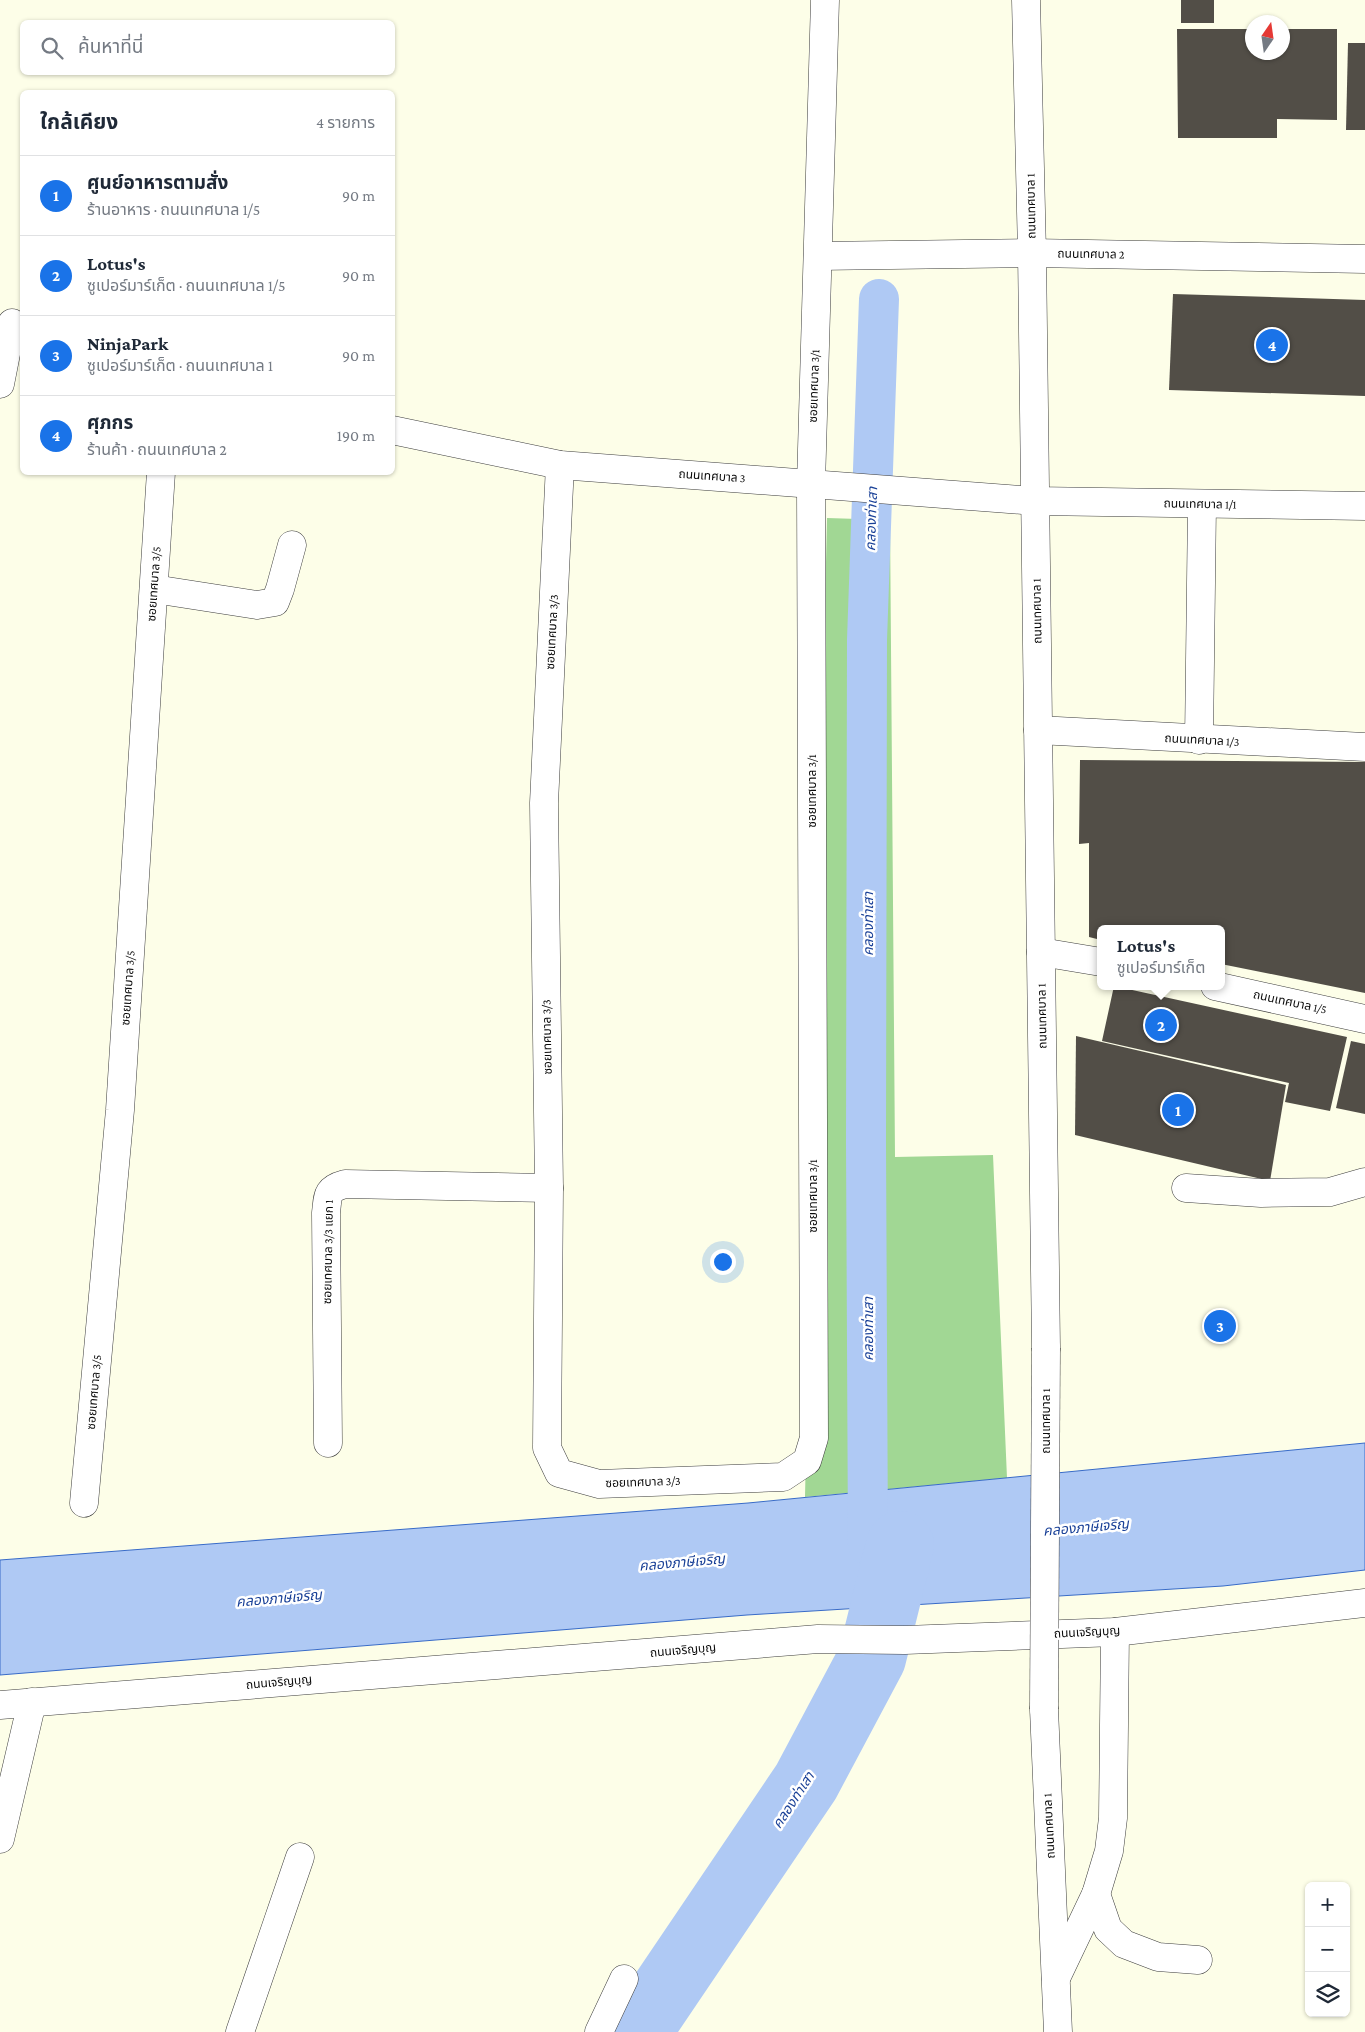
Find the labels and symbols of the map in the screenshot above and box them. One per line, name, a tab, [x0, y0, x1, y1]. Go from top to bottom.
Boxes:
north arrow	[1245, 15, 1290, 60]
street label: ถนนเทศบาล 1	[1023, 173, 1039, 239]
street label: ถนนเทศบาล 2	[1057, 246, 1125, 262]
pin: 4	[1256, 326, 1288, 364]
street label: ซอยเทศบาล 3/1	[806, 349, 822, 423]
street label: ถนนเทศบาล 3	[678, 467, 746, 485]
water label: คลองท่าเสา	[862, 485, 880, 551]
street label: ถนนเทศบาล 1/1	[1163, 496, 1237, 512]
street label: ซอยเทศบาล 3/5	[144, 546, 164, 622]
street label: ถนนเทศบาล 1	[1029, 578, 1045, 644]
street label: ซอยเทศบาล 3/3	[543, 594, 561, 670]
street label: ถนนเทศบาล 1/3	[1164, 731, 1240, 749]
street label: ซอยเทศบาล 3/1	[805, 754, 819, 828]
water label: คลองท่าเสา	[860, 891, 876, 956]
street label: ซอยเทศบาล 3/5	[118, 950, 138, 1026]
street label: ถนนเทศบาล 1	[1034, 983, 1050, 1049]
street label: ถนนเทศบาล 1/5	[1252, 987, 1328, 1017]
street label: ซอยเทศบาล 3/3	[539, 999, 555, 1075]
pin: 2	[1145, 1006, 1177, 1044]
pin: 1	[1162, 1091, 1194, 1129]
street label: ซอยเทศบาล 3/1	[806, 1159, 820, 1233]
street label: ซอยเทศบาล 3/3 แยก 1	[320, 1200, 336, 1304]
your location	[710, 1249, 736, 1275]
water label: คลองท่าเสา	[860, 1296, 876, 1361]
pin: 3	[1204, 1307, 1236, 1345]
street label: ซอยเทศบาล 3/5	[84, 1354, 104, 1430]
street label: ถนนเทศบาล 1	[1039, 1388, 1053, 1454]
street label: ซอยเทศบาล 3/3	[605, 1474, 681, 1490]
water label: คลองภาษีเจริญ	[1042, 1515, 1131, 1539]
water label: คลองภาษีเจริญ	[638, 1550, 727, 1574]
water label: คลองภาษีเจริญ	[235, 1586, 324, 1610]
street label: ถนนเจริญบุญ	[1053, 1623, 1121, 1641]
street label: ถนนเจริญบุญ	[649, 1640, 717, 1660]
street label: ถนนเจริญบุญ	[245, 1672, 313, 1692]
water label: คลองท่าเสา	[769, 1768, 818, 1831]
street label: ถนนเทศบาล 1	[1040, 1793, 1058, 1859]

